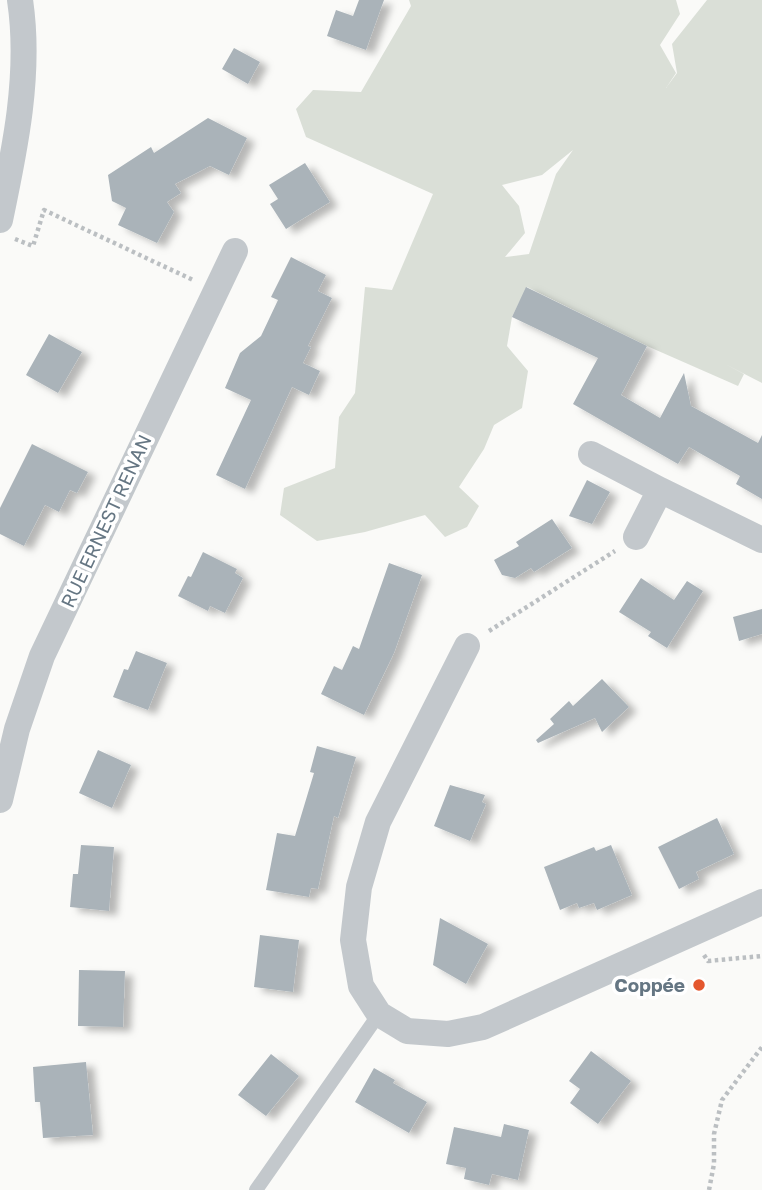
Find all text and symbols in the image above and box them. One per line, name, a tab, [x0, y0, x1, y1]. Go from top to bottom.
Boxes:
street label: RUE ERNEST RENAN	[55, 431, 156, 611]
place label: Coppée	[614, 973, 685, 996]
marker: Coppée	[691, 977, 707, 993]

